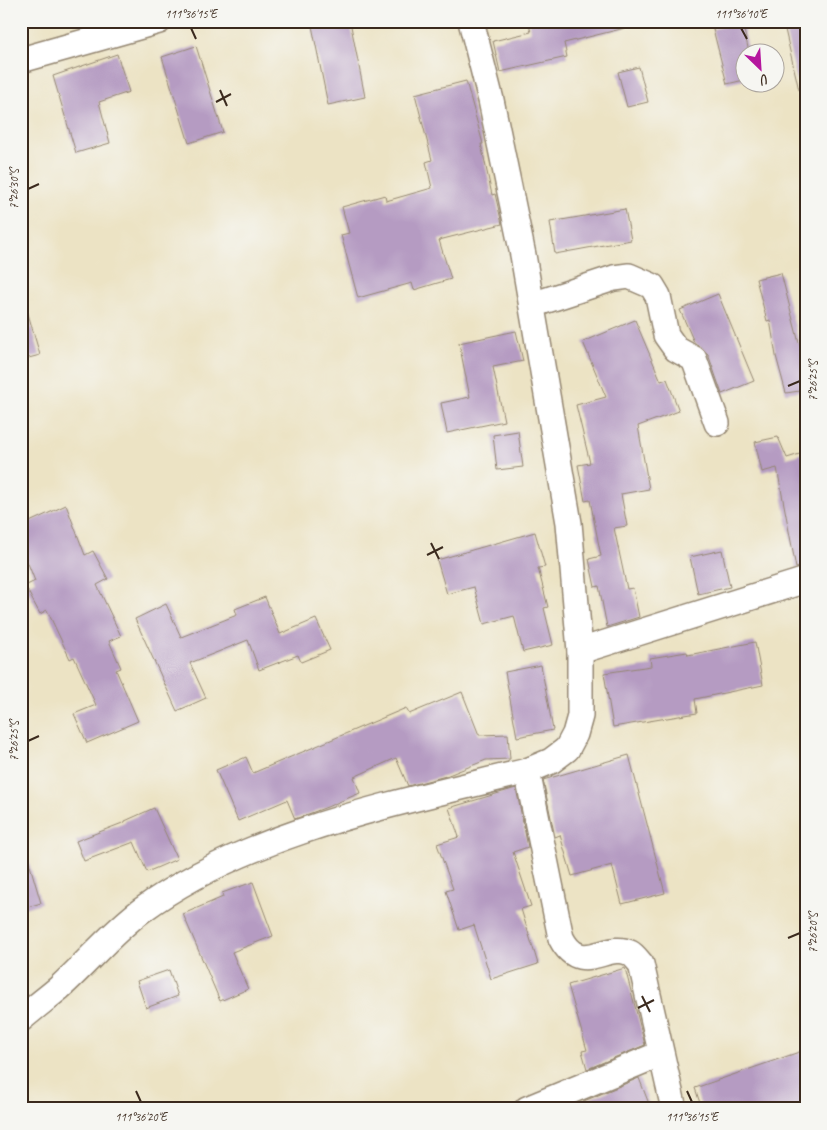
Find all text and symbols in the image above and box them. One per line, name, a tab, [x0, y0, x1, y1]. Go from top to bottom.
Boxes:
text: 111°36'15"E	[165, 6, 219, 22]
text: 111°36'10"E	[715, 6, 769, 22]
north arrow	[734, 42, 784, 92]
text: U	[756, 70, 772, 90]
text: 7°26'30"S	[6, 167, 22, 209]
text: 7°26'25"S	[805, 359, 821, 401]
text: 7°26'25"S	[6, 719, 22, 761]
text: 7°26'20"S	[805, 911, 821, 953]
text: 111°36'20"E	[115, 1109, 169, 1125]
text: 111°36'15"E	[666, 1109, 720, 1125]

